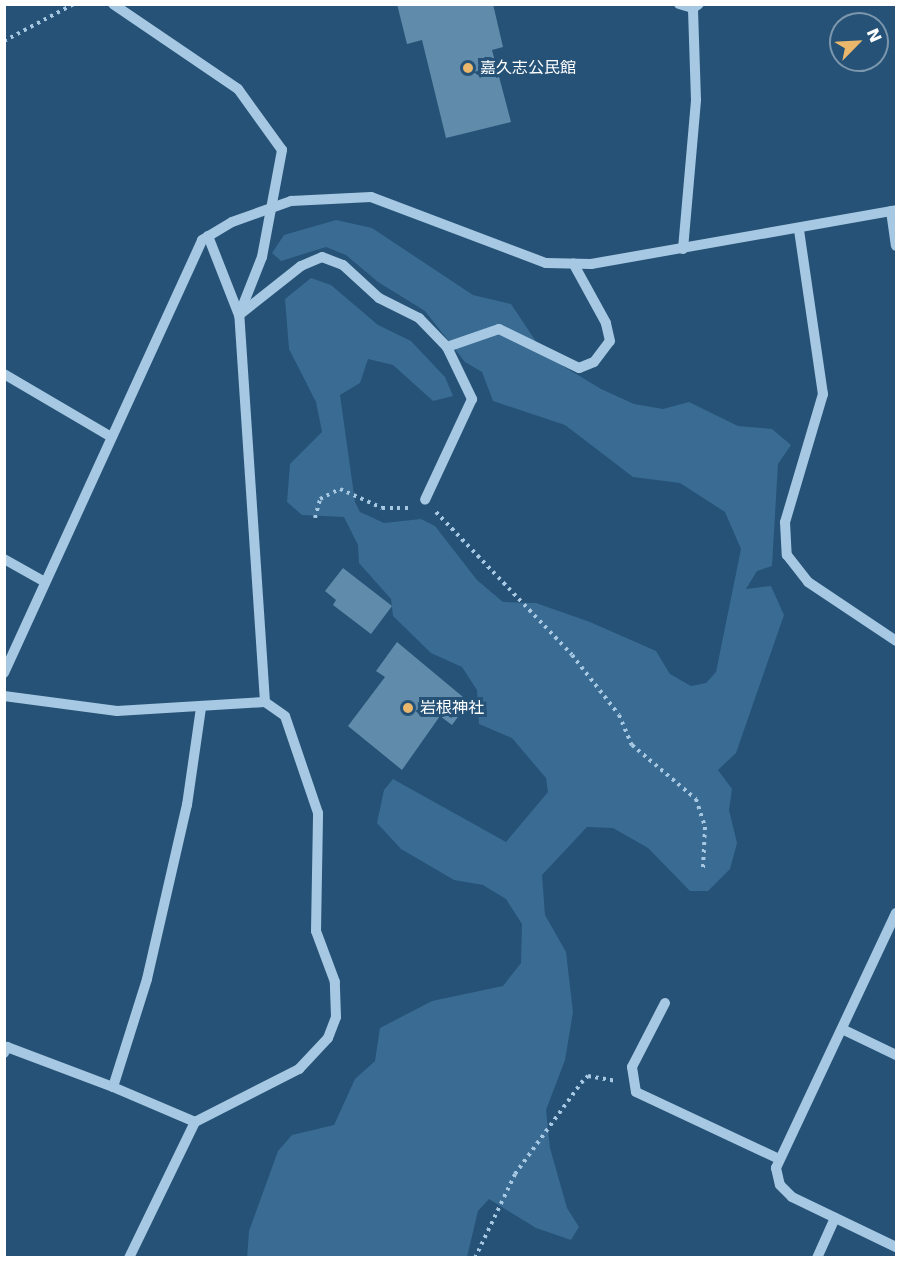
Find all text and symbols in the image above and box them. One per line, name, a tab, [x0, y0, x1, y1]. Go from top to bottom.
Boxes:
north arrow	[829, 12, 889, 72]
text: N	[863, 25, 885, 45]
place label: 嘉久志公民館	[480, 58, 576, 78]
marker: 嘉久志公民館	[461, 61, 475, 75]
place label: 岩根神社	[420, 698, 484, 718]
marker: 岩根神社	[401, 701, 415, 715]

